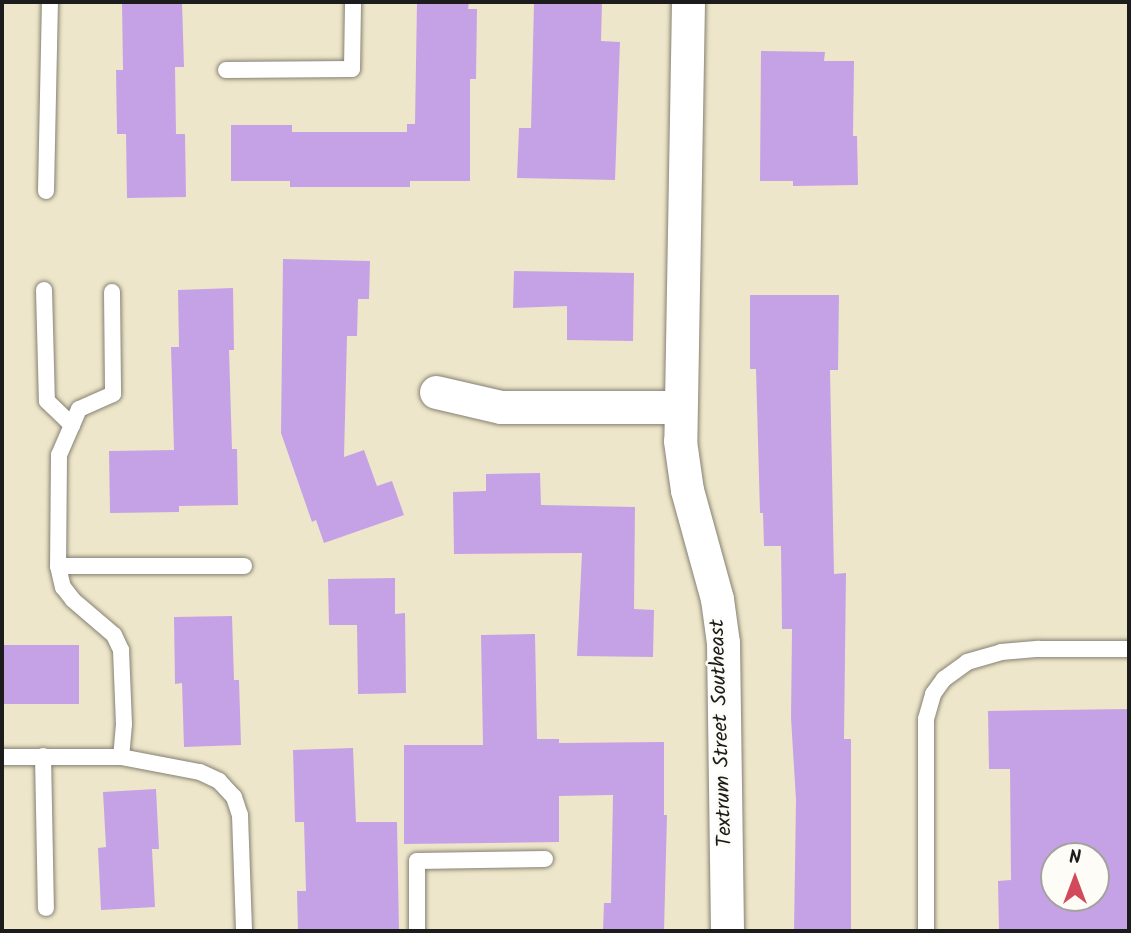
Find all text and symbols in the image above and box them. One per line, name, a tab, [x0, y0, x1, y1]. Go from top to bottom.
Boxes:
street label: Textrum Street Southeast	[705, 619, 739, 847]
north arrow	[1040, 842, 1110, 912]
text: N	[1069, 843, 1081, 873]

